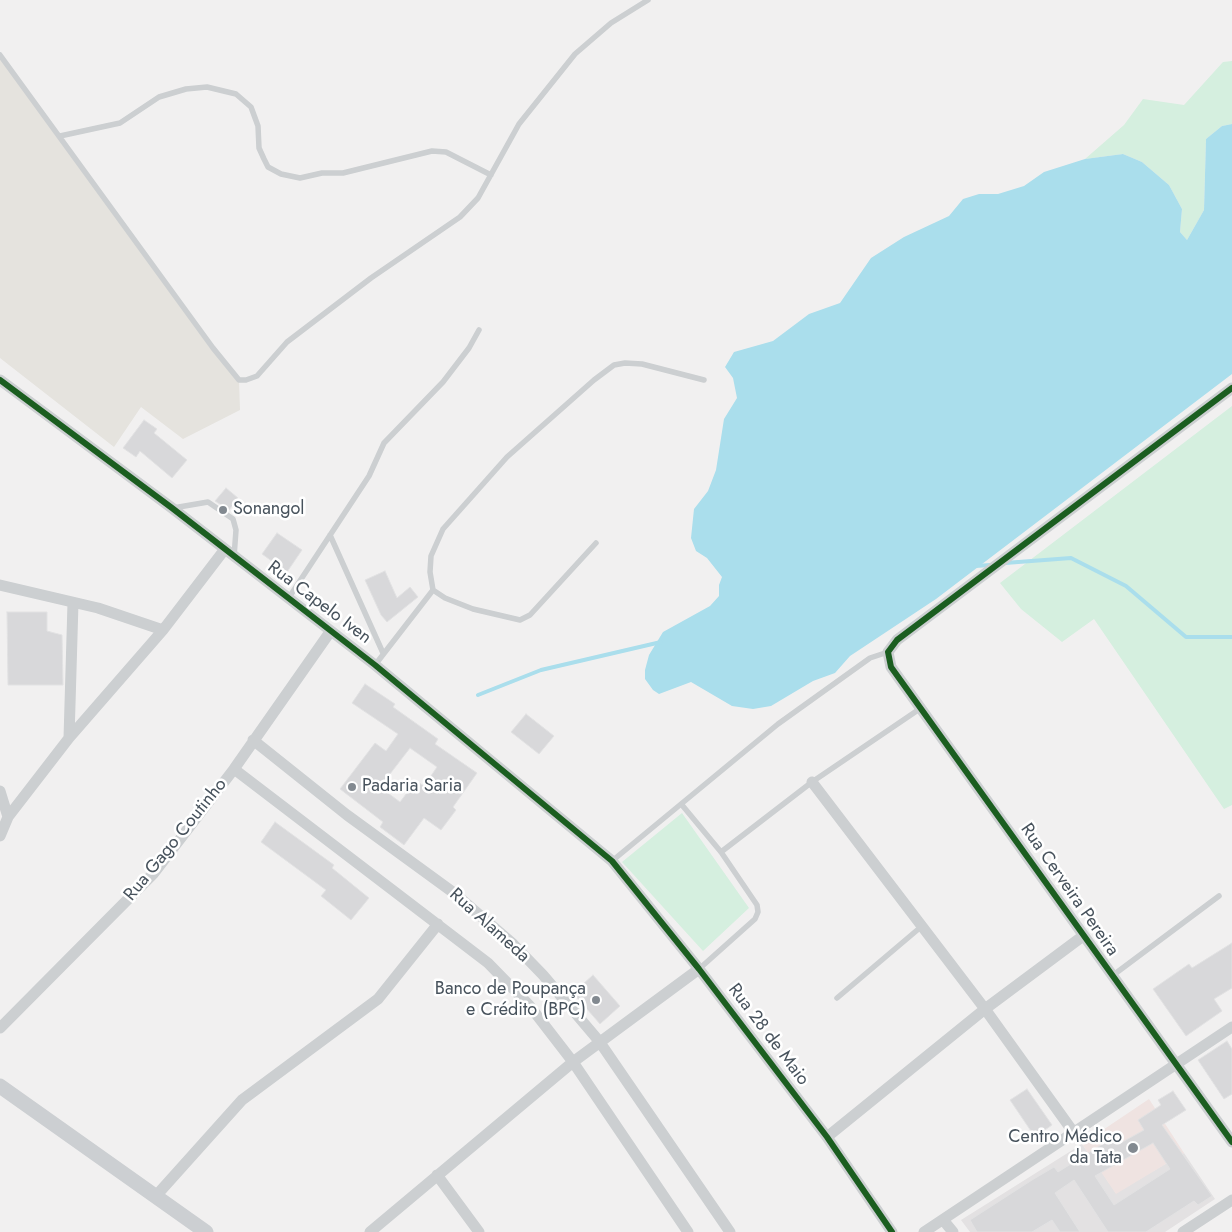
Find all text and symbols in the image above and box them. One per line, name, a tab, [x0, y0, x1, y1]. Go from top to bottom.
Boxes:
place label: Sonangol	[233, 499, 304, 521]
marker: Sonangol	[217, 504, 229, 516]
street label: Rua Capelo Iven	[263, 557, 375, 649]
street label: Rua Gago Coutinho	[120, 775, 232, 905]
place label: Padaria Saria	[362, 776, 462, 798]
marker: Padaria Saria	[346, 781, 358, 793]
street label: Rua Cerveira Pereira	[1015, 819, 1123, 961]
street label: Rua Alameda	[444, 884, 534, 968]
place label: Banco de Poupança e Crédito (BPC)	[435, 979, 586, 1022]
street label: Rua 28 de Maio	[723, 980, 813, 1090]
marker: Banco de Poupança e Crédito (BPC)	[590, 994, 602, 1006]
place label: Centro Médico da Tata	[1008, 1127, 1122, 1170]
marker: Centro Médico da Tata	[1126, 1141, 1140, 1155]

